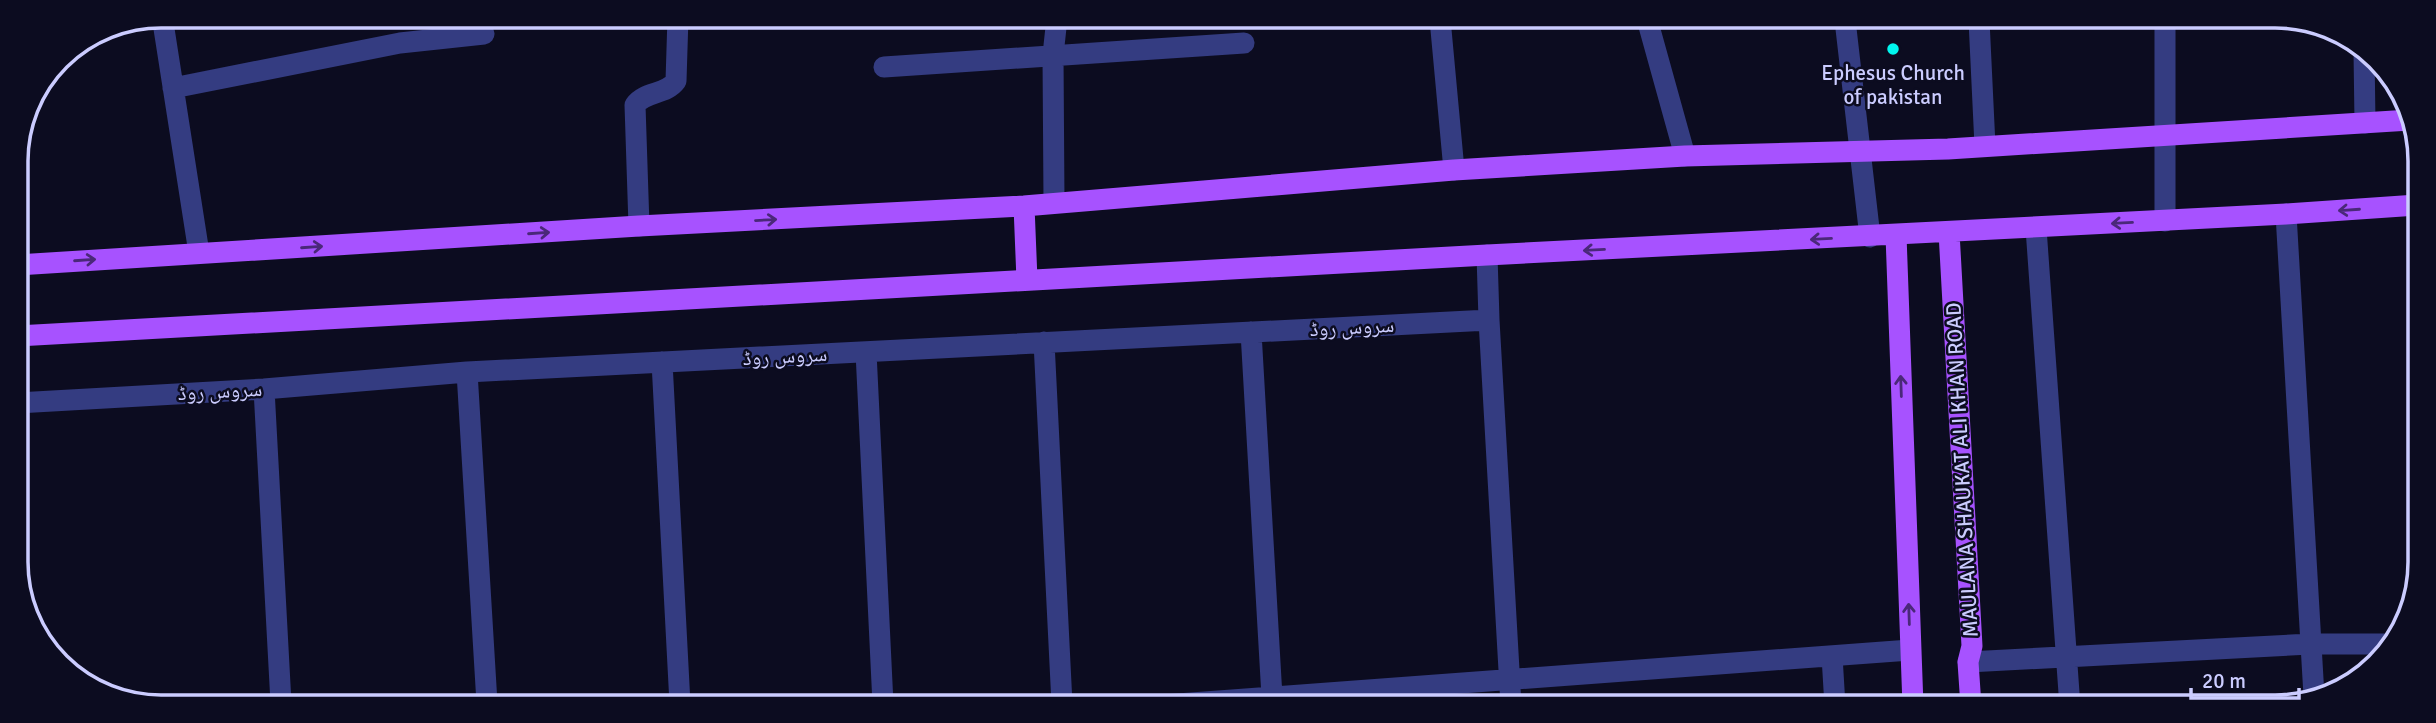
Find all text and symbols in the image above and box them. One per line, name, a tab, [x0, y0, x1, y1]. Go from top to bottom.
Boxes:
marker: Ephesus Church of pakistan	[1885, 41, 1901, 57]
place label: Ephesus Church of pakistan	[1821, 60, 1965, 110]
one-way arrow	[2338, 204, 2361, 217]
one-way arrow	[754, 214, 777, 227]
one-way arrow	[2111, 217, 2134, 230]
one-way arrow	[527, 226, 550, 239]
one-way arrow	[1811, 233, 1833, 246]
one-way arrow	[300, 240, 323, 253]
one-way arrow	[1583, 243, 1606, 256]
one-way arrow	[73, 254, 96, 267]
street label: MAULANA SHAUKAT ALI KHAN ROAD	[1940, 302, 1984, 638]
street label: سروس روڈ	[1309, 312, 1395, 342]
street label: سروس روڈ	[742, 341, 828, 371]
one-way arrow	[1894, 375, 1907, 398]
street label: سروس روڈ	[177, 376, 263, 406]
one-way arrow	[1902, 602, 1915, 625]
scale bar	[2191, 656, 2300, 700]
text: 20 m	[2202, 668, 2246, 694]

